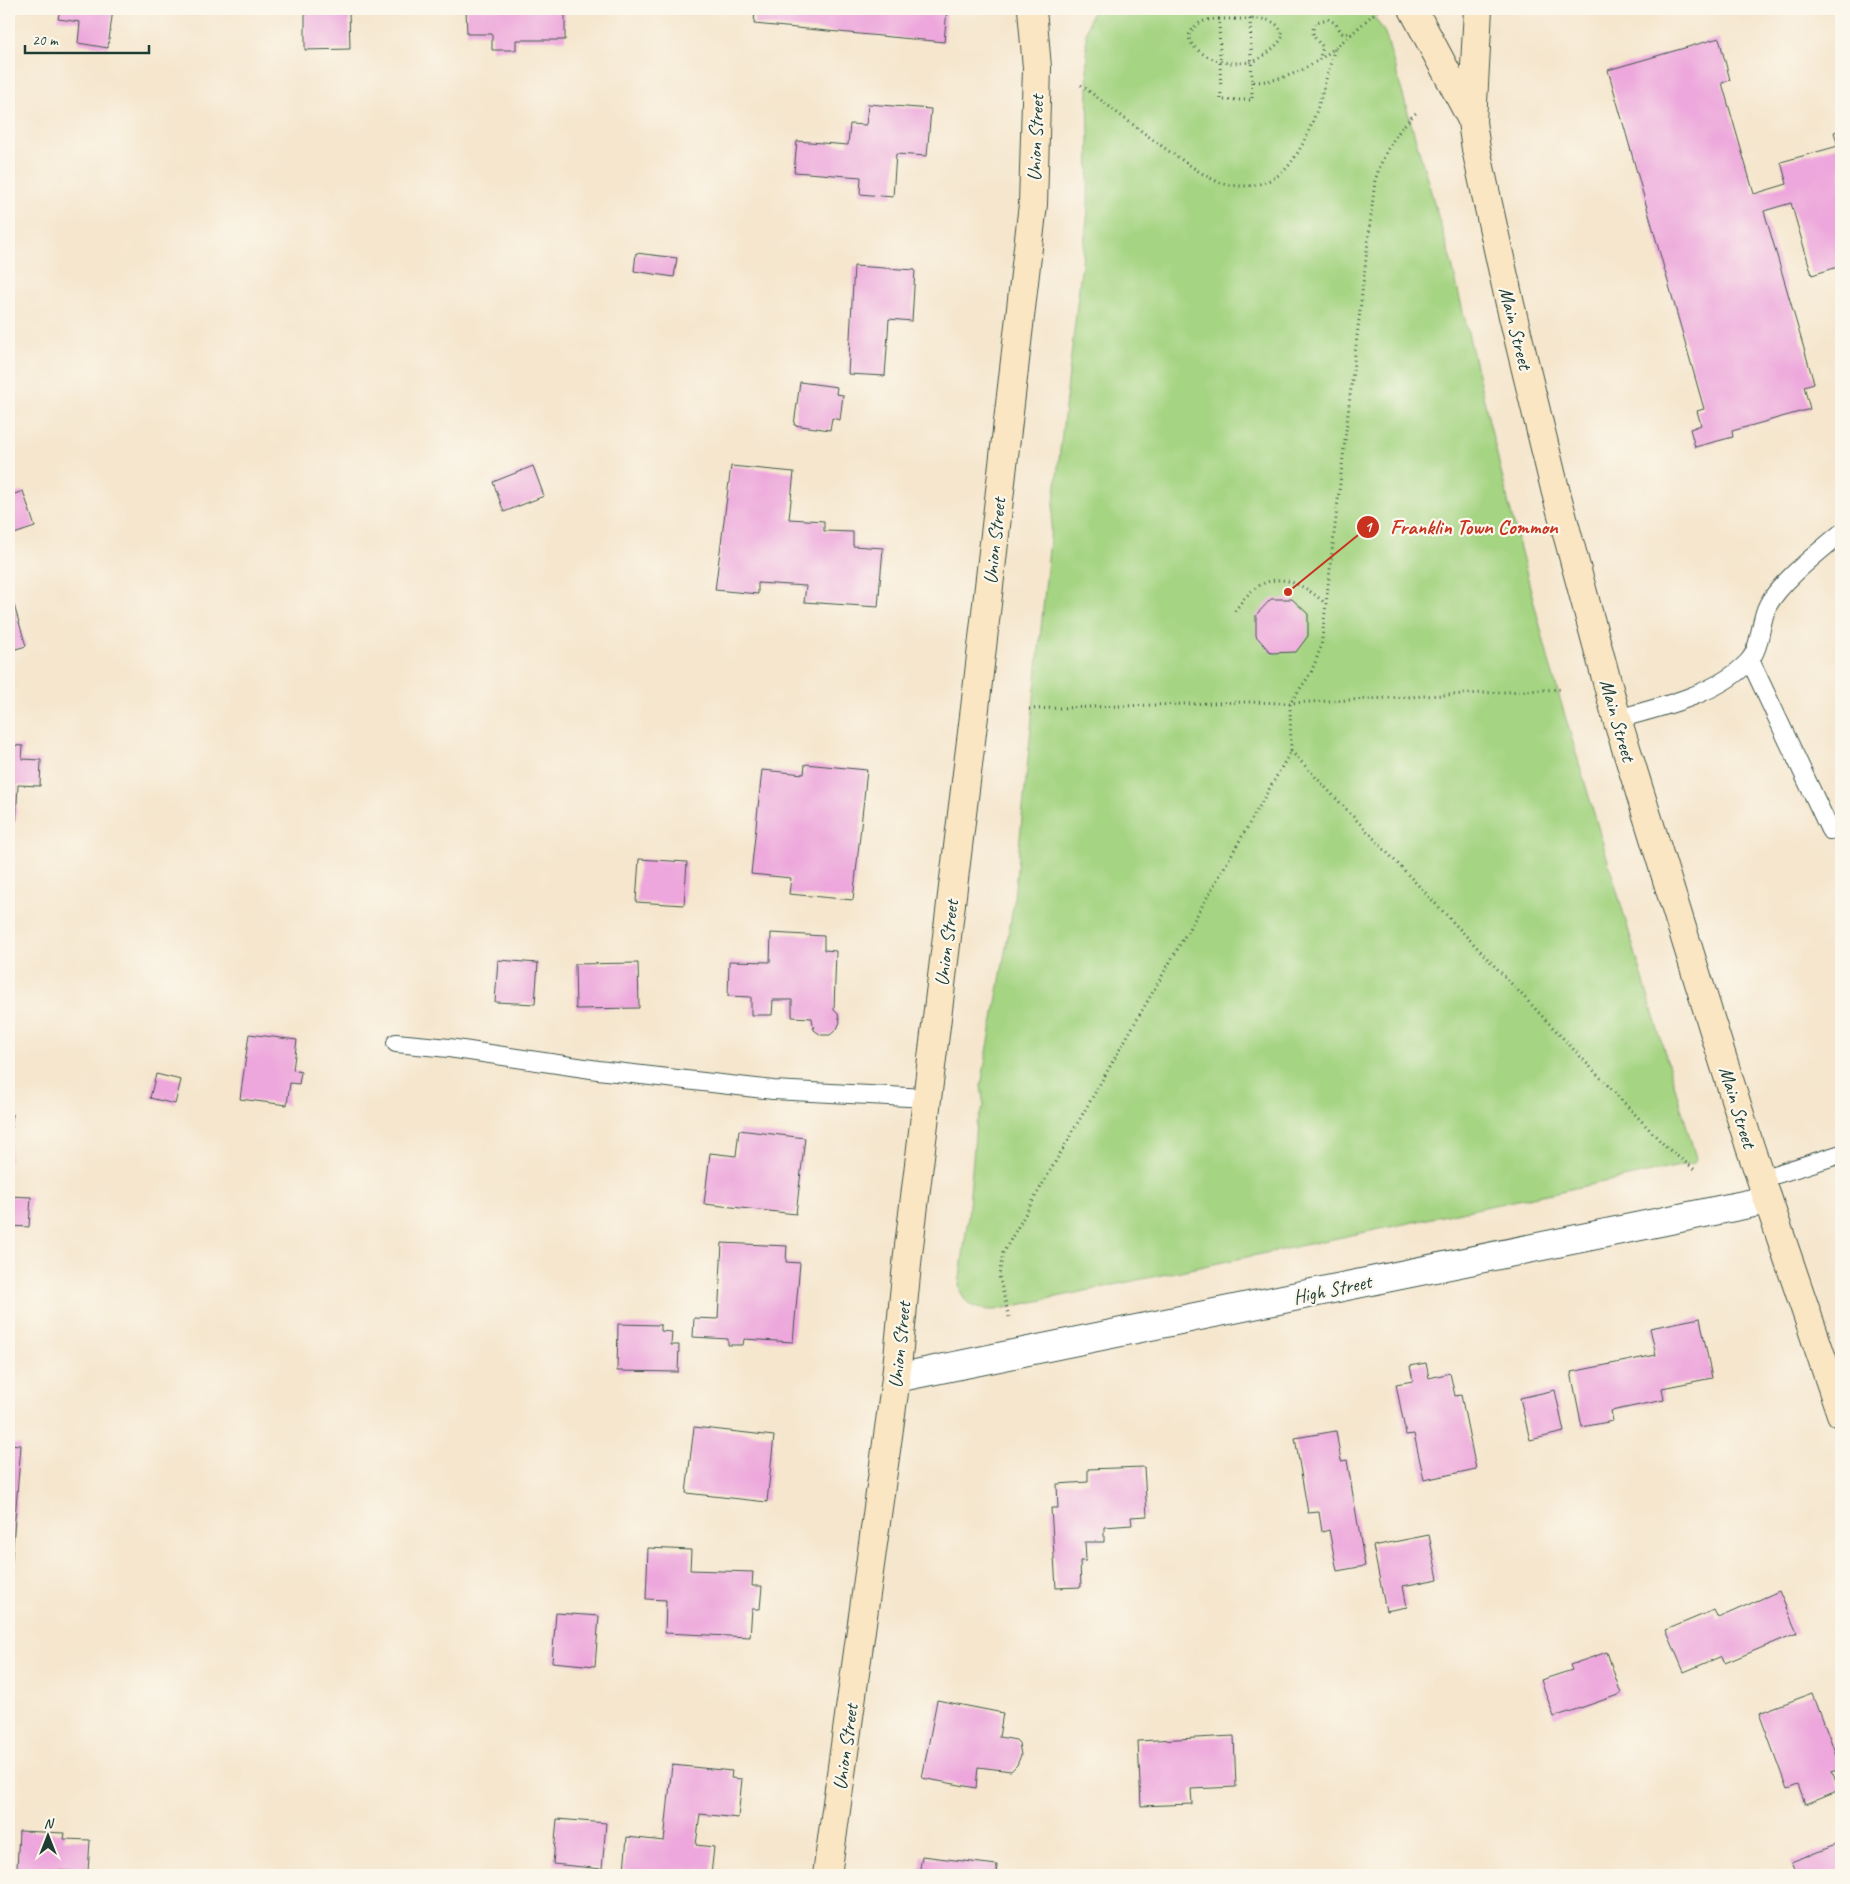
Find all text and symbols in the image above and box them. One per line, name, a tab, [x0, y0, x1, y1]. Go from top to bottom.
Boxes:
scale bar	[25, 22, 149, 54]
text: 20 m	[32, 31, 59, 50]
street label: Union Street	[1021, 92, 1050, 182]
street label: Main Street	[1493, 284, 1538, 374]
street label: Union Street	[978, 494, 1012, 585]
callout: Franklin Town Common	[1356, 509, 1567, 545]
text: Franklin Town Common	[1390, 514, 1559, 540]
text: 1	[1365, 518, 1374, 537]
street label: Main Street	[1594, 676, 1642, 766]
street label: Union Street	[929, 896, 964, 987]
street label: Main Street	[1713, 1063, 1762, 1153]
street label: High Street	[1291, 1269, 1376, 1310]
street label: Union Street	[883, 1298, 917, 1389]
street label: Union Street	[827, 1700, 864, 1792]
north arrow	[22, 1812, 72, 1862]
text: N	[44, 1815, 55, 1832]

